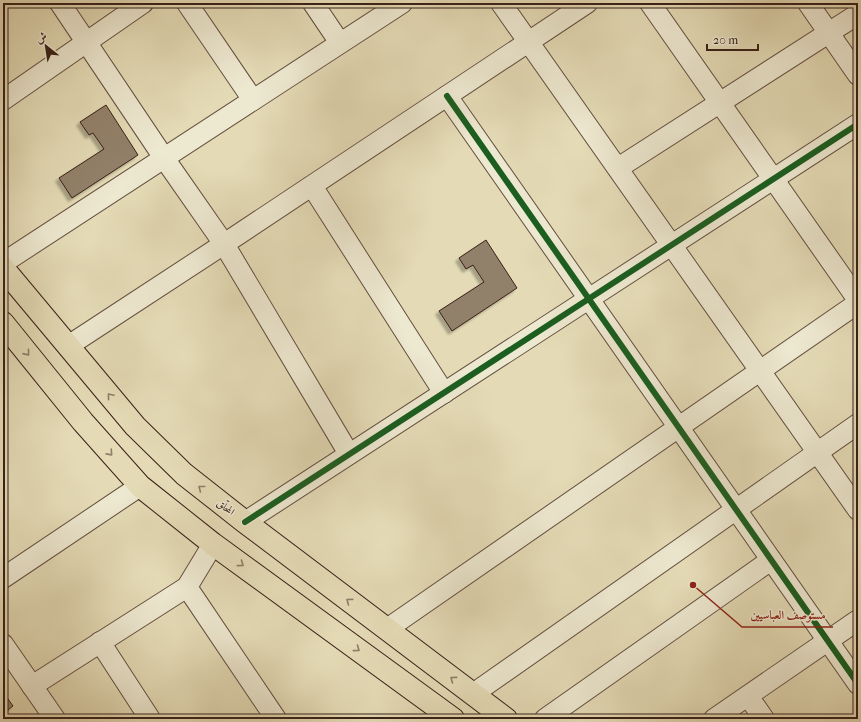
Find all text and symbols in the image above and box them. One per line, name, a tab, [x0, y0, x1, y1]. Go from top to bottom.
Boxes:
north arrow	[26, 26, 66, 66]
scale bar	[707, 26, 758, 52]
text: ش	[33, 29, 49, 46]
text: 20 m	[713, 33, 738, 47]
one-way arrow	[23, 349, 30, 356]
one-way arrow	[107, 393, 114, 400]
one-way arrow	[106, 448, 113, 456]
one-way arrow	[199, 486, 206, 493]
street label: المحلّق	[214, 496, 238, 518]
one-way arrow	[237, 559, 244, 567]
one-way arrow	[346, 598, 353, 605]
callout: مستوصف العباسيين	[742, 603, 833, 627]
text: مستوصف العباسيين	[750, 608, 826, 623]
one-way arrow	[353, 644, 360, 651]
one-way arrow	[450, 676, 457, 683]

